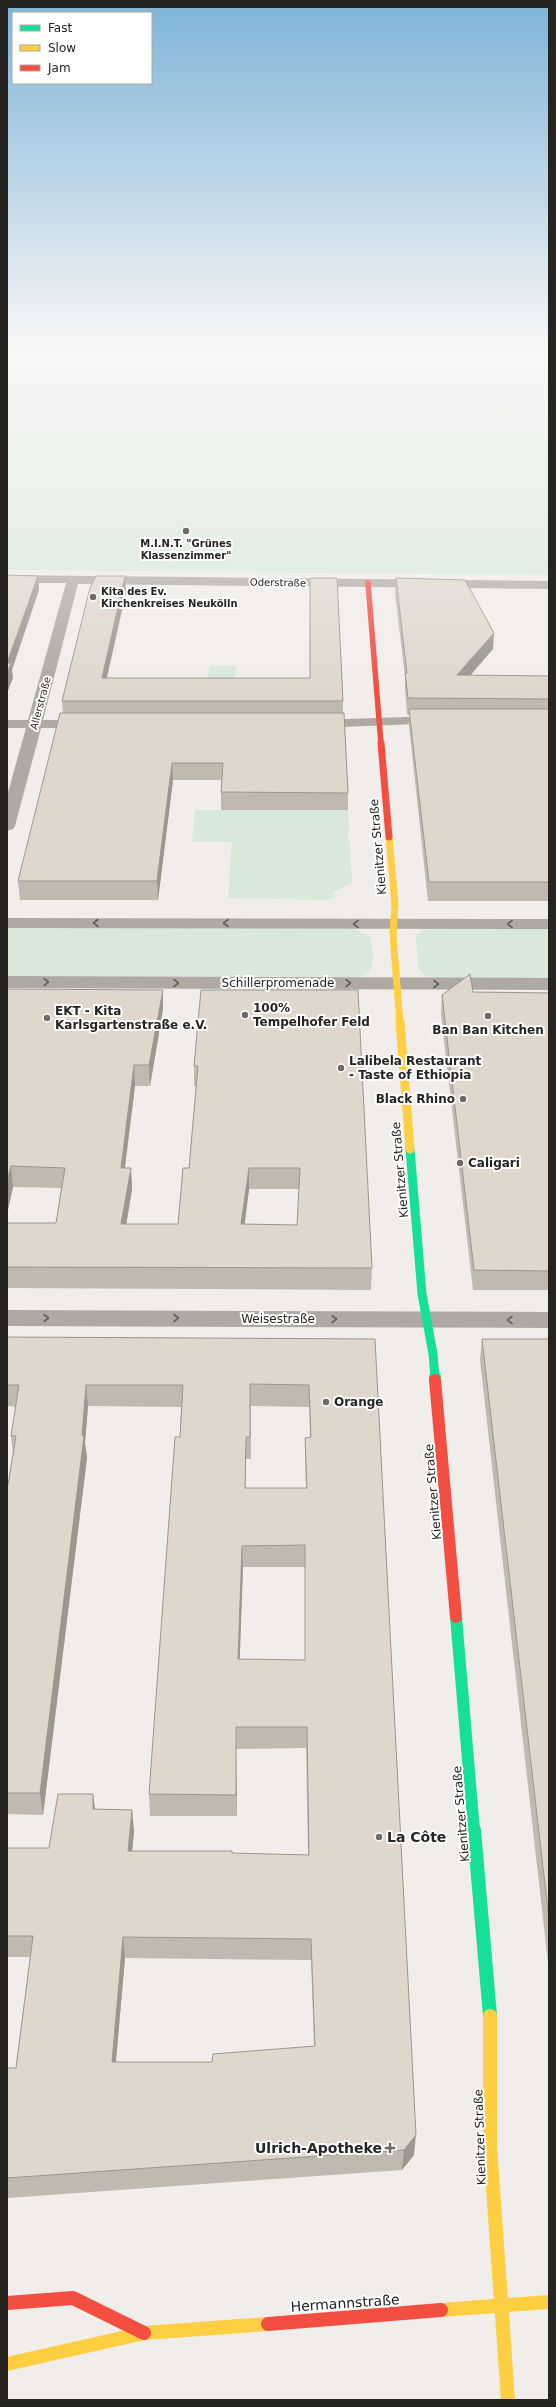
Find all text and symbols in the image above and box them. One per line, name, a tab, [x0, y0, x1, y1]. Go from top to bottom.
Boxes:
legend	[12, 12, 152, 84]
text: Fast	[48, 21, 72, 35]
text: Slow	[48, 41, 76, 55]
text: Jam	[47, 61, 71, 75]
marker: M.I.N.T. "Grünes Klassenzimmer"	[181, 526, 191, 536]
place label: M.I.N.T. "Grünes Klassenzimmer"	[140, 538, 232, 561]
street label: Oderstraße	[250, 577, 306, 588]
place label: Kita des Ev. Kirchenkreises Neukölln	[101, 586, 238, 609]
marker: Kita des Ev. Kirchenkreises Neukölln	[88, 592, 98, 602]
street label: Allerstraße	[28, 675, 53, 731]
street label: Kienitzer Straße	[367, 798, 389, 896]
one-way arrow	[93, 919, 99, 927]
one-way arrow	[223, 919, 229, 927]
one-way arrow	[353, 920, 359, 928]
one-way arrow	[507, 920, 513, 928]
street label: Schillerpromenade	[222, 976, 334, 990]
one-way arrow	[43, 978, 49, 986]
one-way arrow	[173, 978, 179, 987]
one-way arrow	[345, 979, 351, 987]
one-way arrow	[433, 980, 439, 988]
place label: 100% Tempelhofer Feld	[253, 1001, 370, 1029]
place label: EKT - Kita Karlsgartenstraße e.V.	[55, 1004, 207, 1032]
marker: 100% Tempelhofer Feld	[240, 1010, 250, 1020]
marker: Ban Ban Kitchen	[483, 1011, 493, 1021]
marker: EKT - Kita Karlsgartenstraße e.V.	[42, 1013, 52, 1023]
place label: Ban Ban Kitchen	[432, 1023, 544, 1037]
place label: Lalibela Restaurant - Taste of Ethiopia	[349, 1054, 482, 1082]
marker: Lalibela Restaurant - Taste of Ethiopia	[336, 1063, 346, 1073]
place label: Black Rhino	[376, 1092, 455, 1106]
marker: Black Rhino	[458, 1094, 468, 1104]
street label: Kienitzer Straße	[389, 1121, 411, 1219]
place label: Caligari	[468, 1156, 520, 1170]
marker: Caligari	[455, 1158, 465, 1168]
street label: Weisestraße	[241, 1312, 315, 1326]
one-way arrow	[43, 1314, 49, 1322]
one-way arrow	[173, 1314, 179, 1322]
one-way arrow	[331, 1315, 337, 1323]
one-way arrow	[507, 1316, 513, 1324]
place label: Orange	[334, 1395, 384, 1409]
marker: Orange	[321, 1397, 331, 1407]
street label: Kienitzer Straße	[422, 1443, 444, 1541]
street label: Kienitzer Straße	[450, 1765, 472, 1863]
place label: La Côte	[387, 1829, 446, 1845]
marker: La Côte	[374, 1832, 384, 1842]
street label: Kienitzer Straße	[471, 2089, 489, 2185]
place label: Ulrich-Apotheke	[255, 2140, 382, 2156]
marker: Ulrich-Apotheke	[385, 2143, 395, 2153]
street label: Hermannstraße	[290, 2291, 400, 2315]

